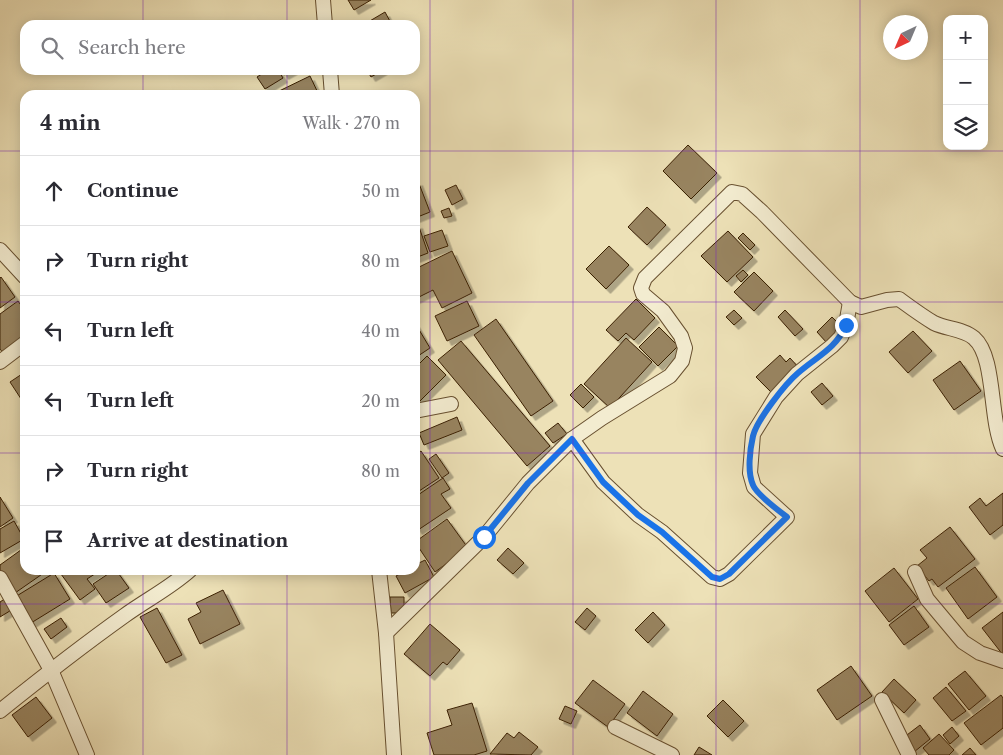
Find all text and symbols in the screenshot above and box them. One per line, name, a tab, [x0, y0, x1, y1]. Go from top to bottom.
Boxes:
north arrow	[883, 15, 928, 60]
map controls	[943, 15, 988, 150]
button: +	[943, 15, 988, 60]
search box	[20, 20, 420, 75]
icon: search	[38, 34, 66, 62]
text: Search here	[78, 36, 186, 59]
button: −	[943, 60, 988, 105]
button: layers	[943, 105, 988, 150]
text: 4 min	[40, 110, 101, 135]
text: Walk · 270 m	[302, 113, 400, 133]
icon: ahead	[40, 177, 68, 205]
text: Continue	[87, 179, 179, 202]
text: 50 m	[362, 181, 400, 201]
icon: right	[40, 247, 68, 275]
text: Turn right	[87, 249, 188, 272]
text: 80 m	[361, 251, 400, 271]
route end	[835, 314, 858, 337]
icon: left	[40, 317, 68, 345]
text: Turn left	[87, 319, 174, 342]
text: 40 m	[361, 321, 400, 341]
icon: left	[40, 387, 68, 415]
text: Turn left	[87, 389, 174, 412]
text: 20 m	[361, 391, 400, 411]
icon: right	[40, 457, 68, 485]
text: Turn right	[87, 459, 188, 482]
text: 80 m	[361, 461, 400, 481]
route start	[473, 526, 496, 549]
icon: arrive	[40, 527, 68, 555]
text: Arrive at destination	[87, 529, 288, 552]

